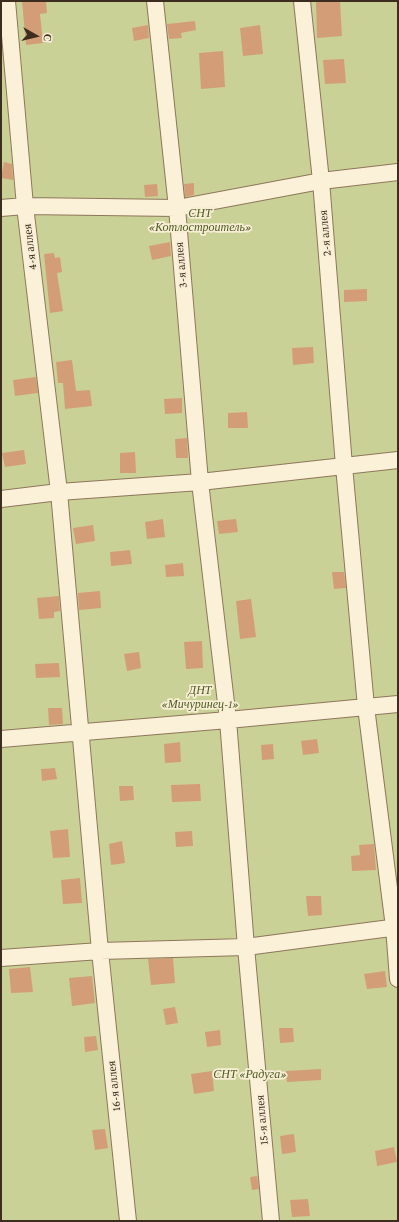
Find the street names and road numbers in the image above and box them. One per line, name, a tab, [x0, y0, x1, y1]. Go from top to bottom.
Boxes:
street label: 2-я аллея	[316, 209, 334, 257]
street label: 4-я аллея	[20, 223, 40, 271]
street label: 3-я аллея	[172, 241, 190, 289]
street label: 16-я аллея	[104, 1060, 124, 1112]
street label: 15-я аллея	[253, 1094, 271, 1146]

